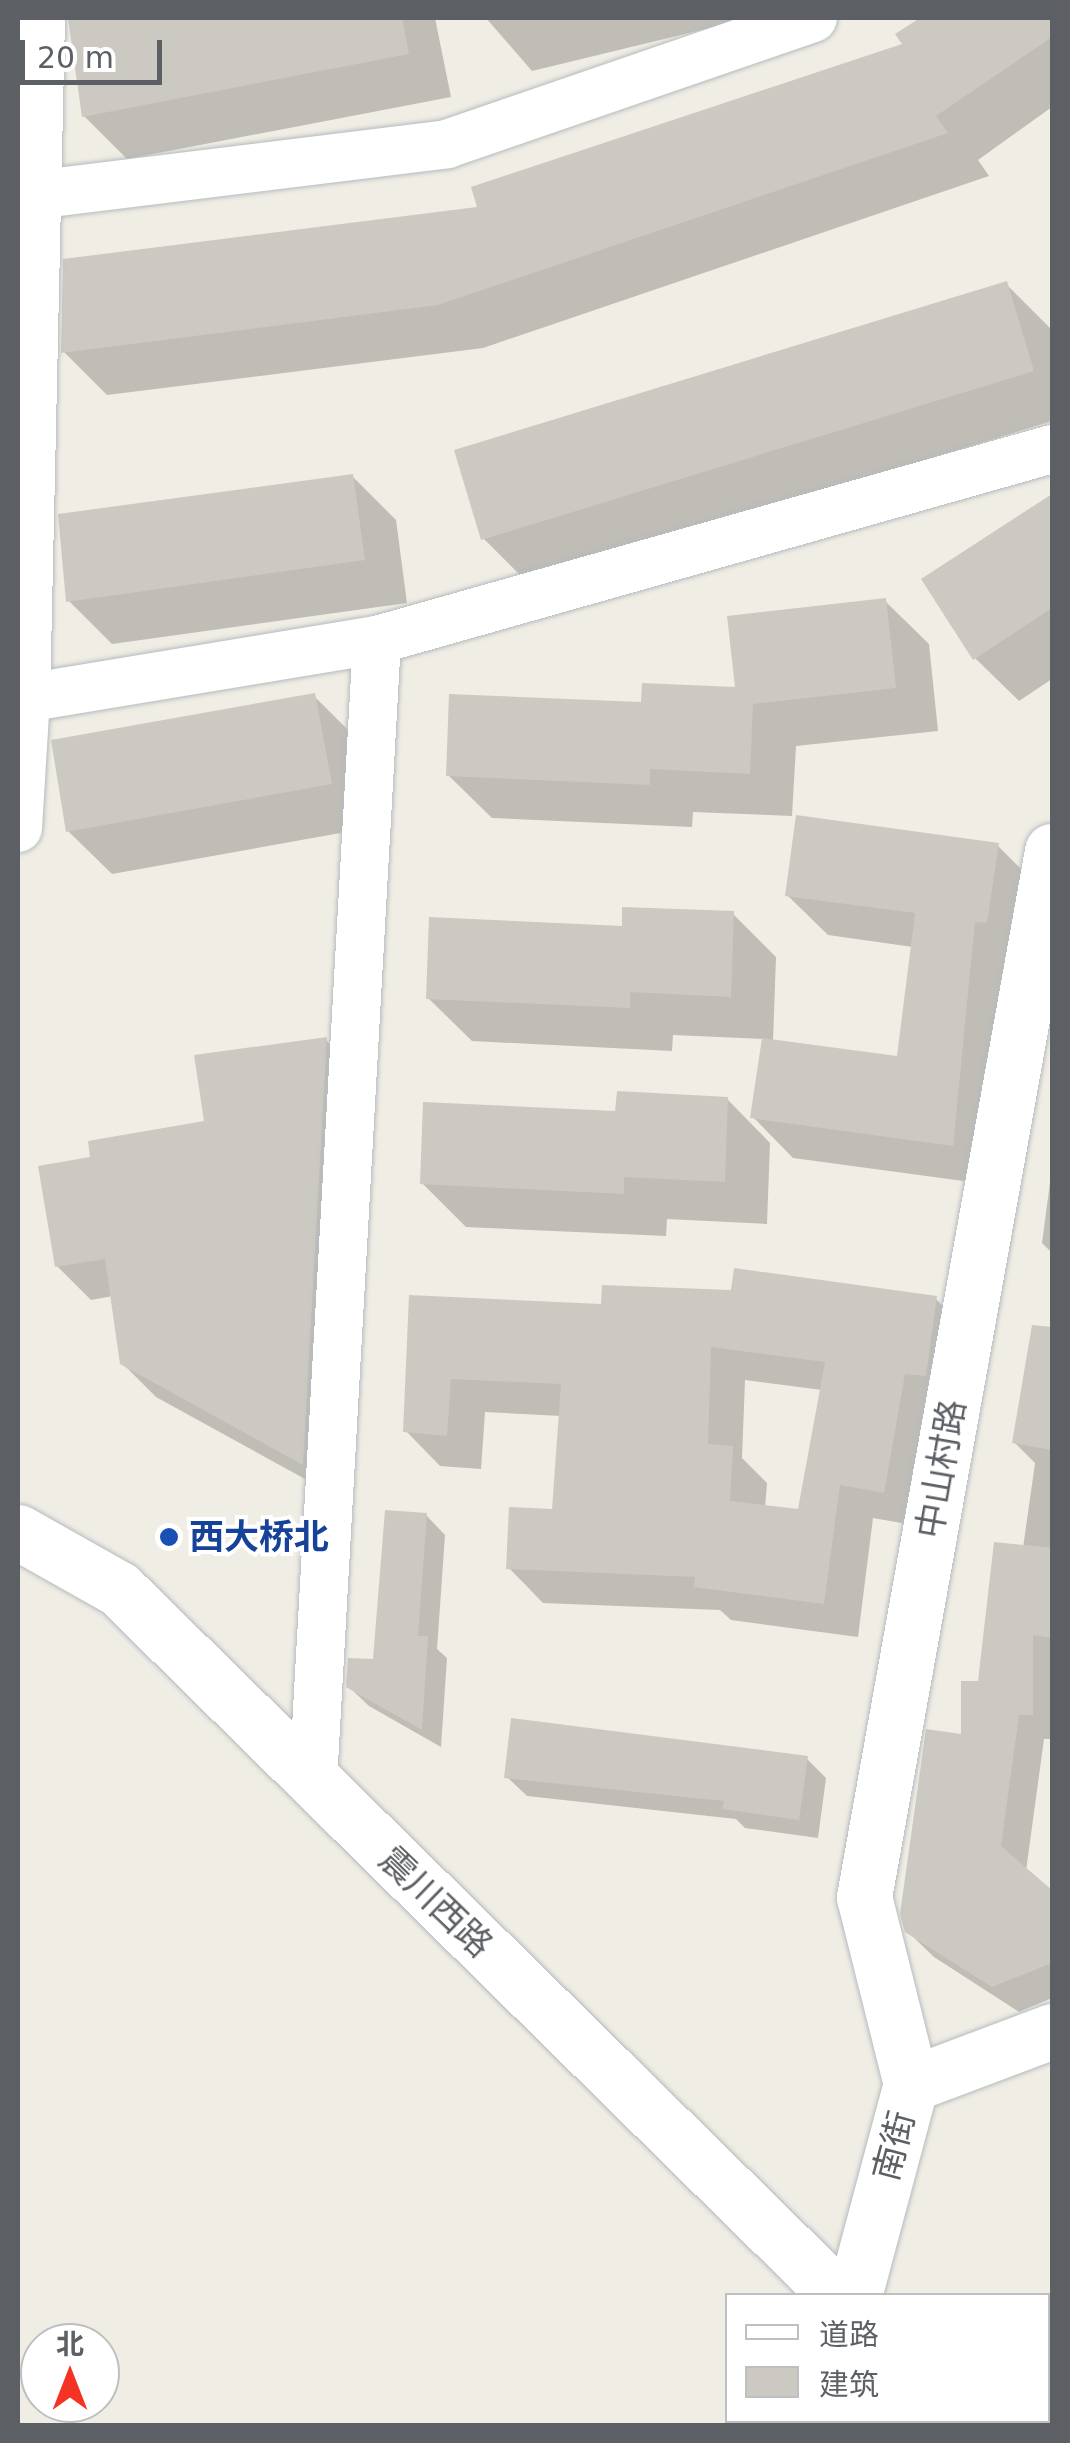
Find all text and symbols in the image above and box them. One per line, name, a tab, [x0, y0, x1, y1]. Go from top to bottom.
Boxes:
scale bar	[25, 20, 168, 82]
text: 20 m	[37, 40, 114, 75]
street label: 中山村路	[908, 1396, 974, 1542]
place label: 西大桥北	[189, 1516, 329, 1558]
marker: 西大桥北	[158, 1526, 180, 1548]
street label: 震川西路	[371, 1838, 501, 1966]
street label: 南街	[865, 2107, 923, 2185]
legend	[725, 2293, 1050, 2423]
text: 道路	[819, 2317, 879, 2352]
north arrow	[20, 2323, 120, 2423]
text: 北	[56, 2328, 84, 2361]
text: 建筑	[819, 2367, 879, 2402]

